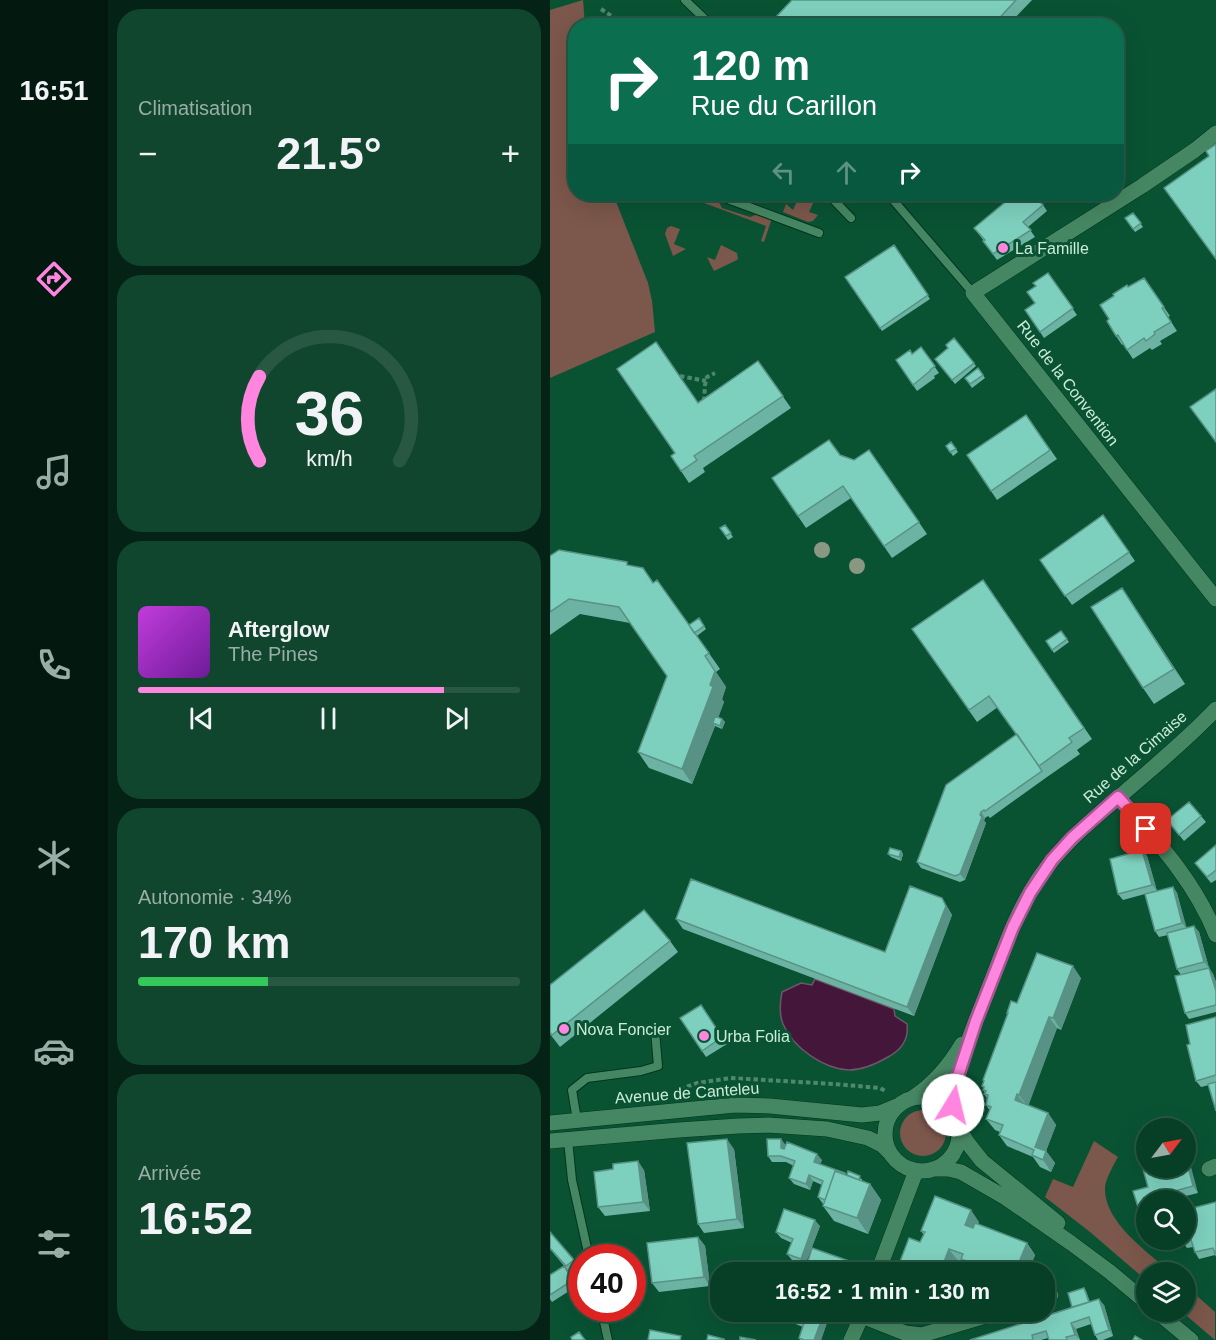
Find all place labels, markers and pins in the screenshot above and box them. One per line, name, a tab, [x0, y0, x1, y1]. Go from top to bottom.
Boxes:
place label: La Famille	[1015, 240, 1089, 257]
marker: La Famille	[996, 241, 1010, 255]
pin	[1120, 803, 1171, 854]
place label: Nova Foncier	[576, 1021, 672, 1038]
marker: Nova Foncier	[557, 1022, 571, 1036]
place label: Urba Folia	[716, 1028, 790, 1045]
marker: Urba Folia	[697, 1029, 711, 1043]

